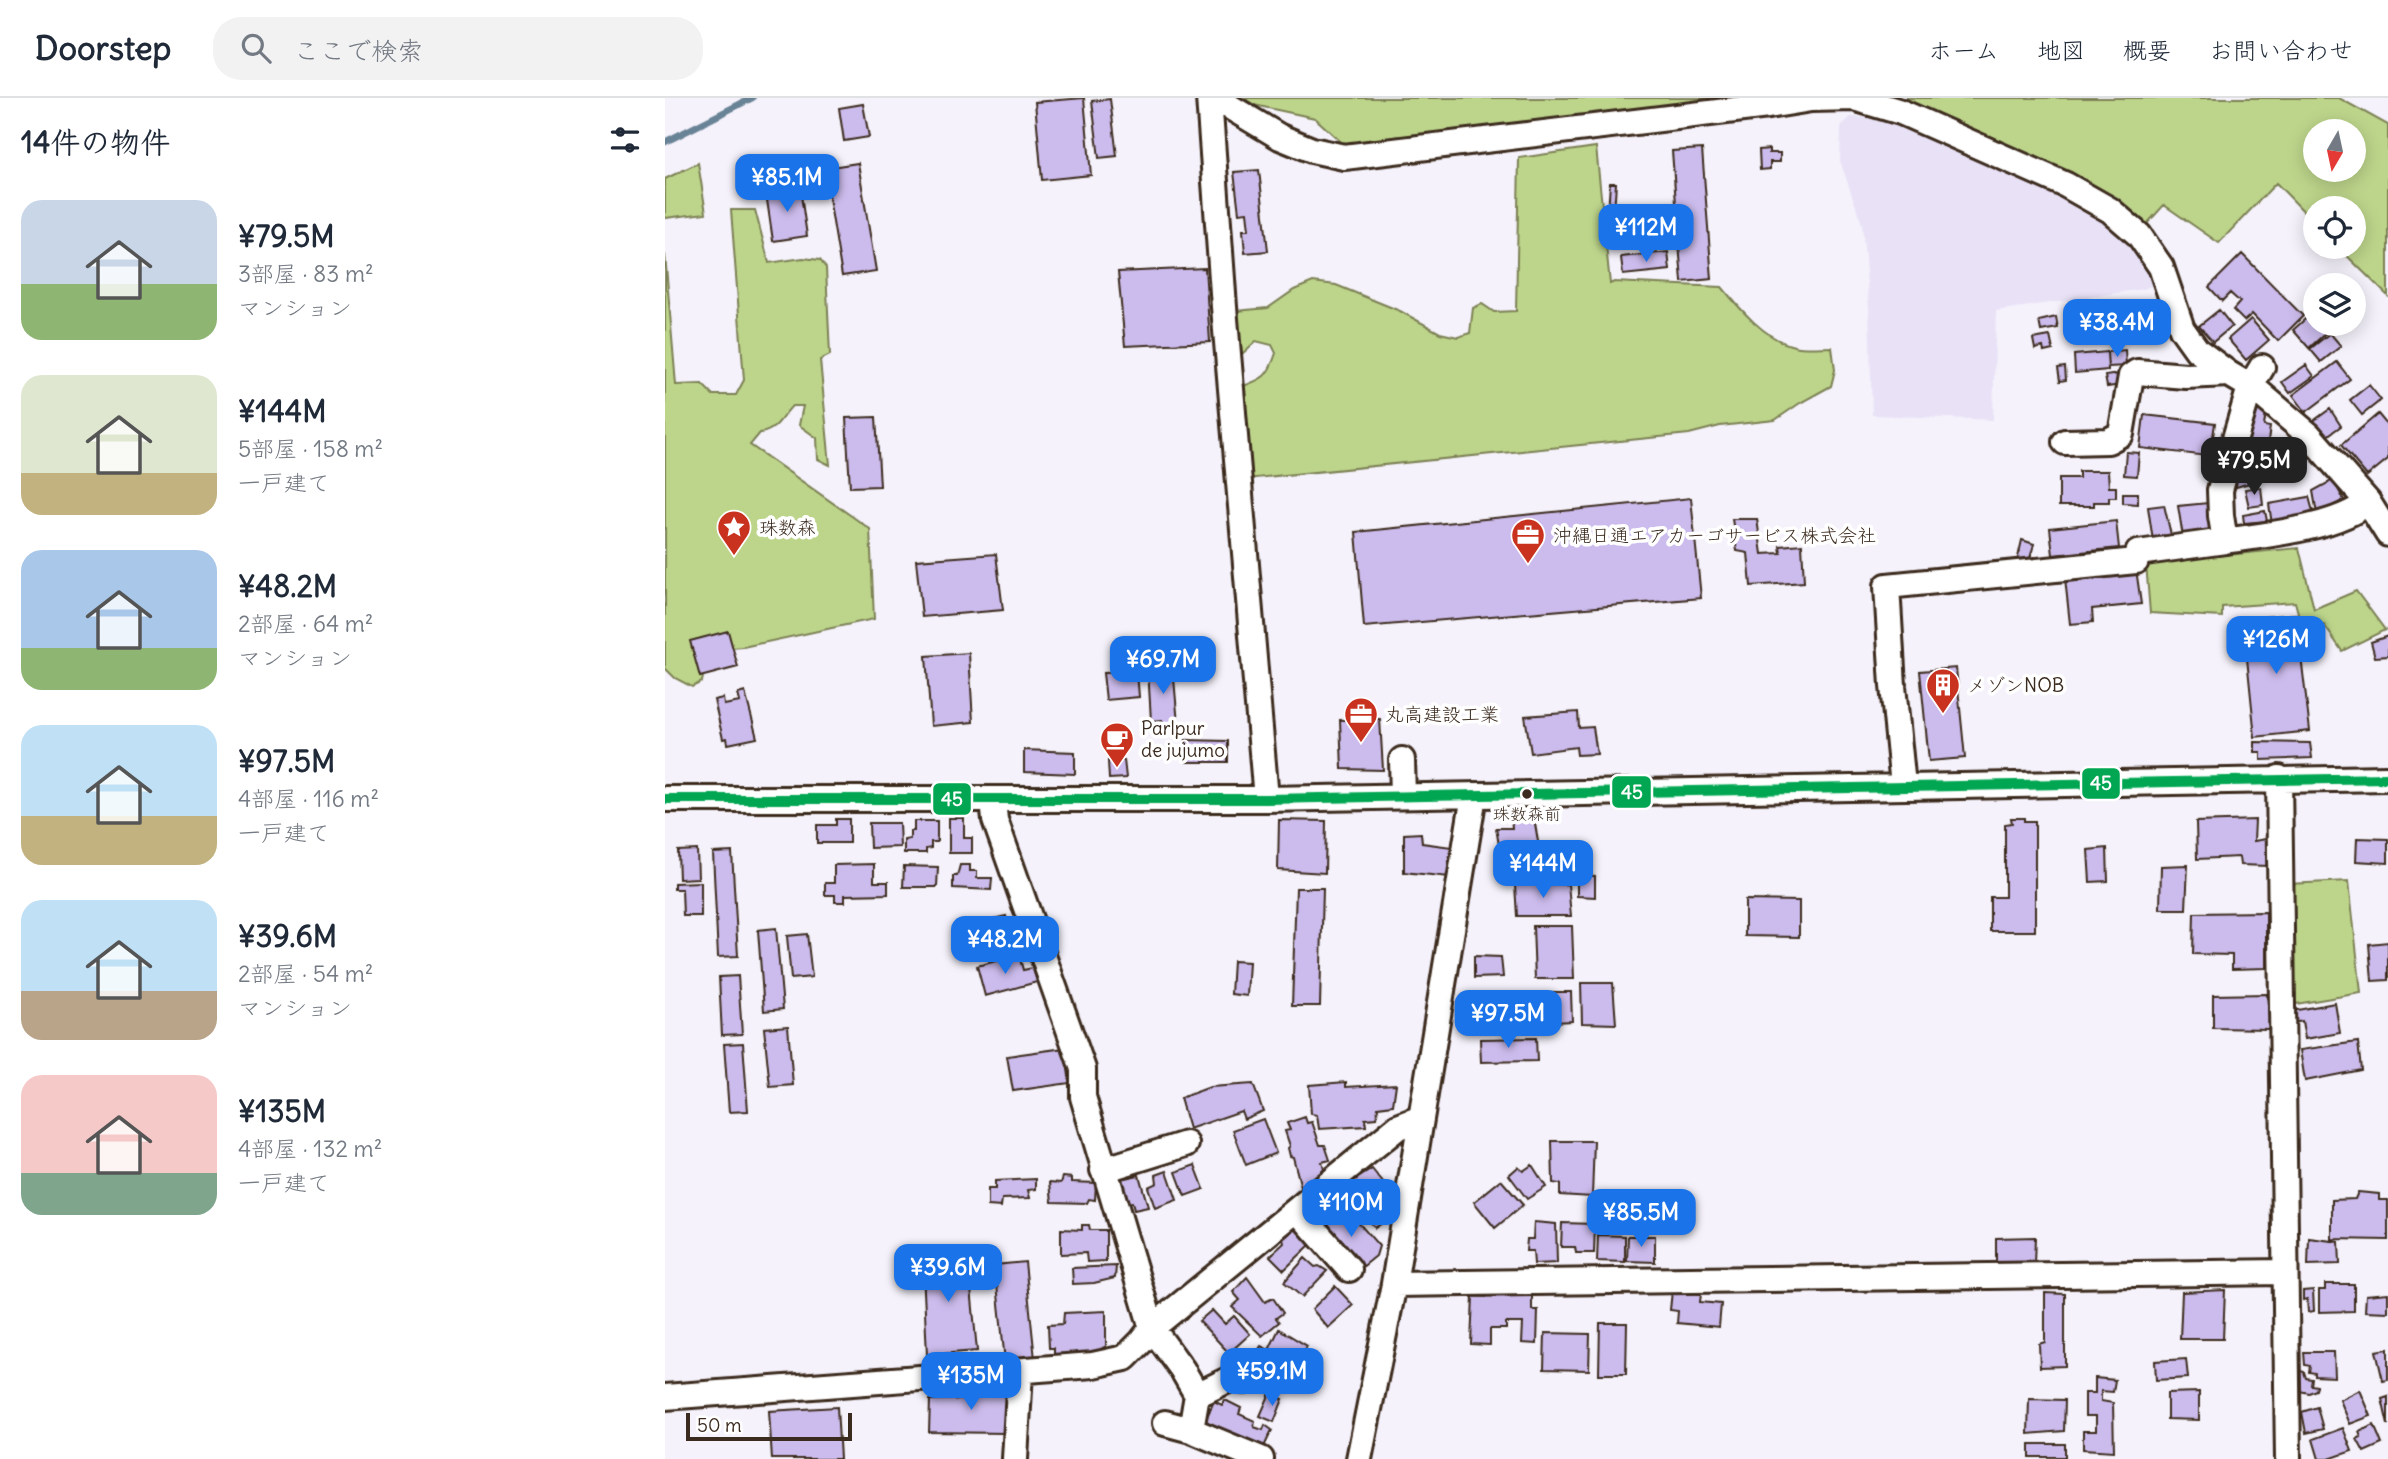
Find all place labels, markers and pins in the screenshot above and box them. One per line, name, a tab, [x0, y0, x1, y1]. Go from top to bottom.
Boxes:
pin: ¥85.1M	[730, 155, 844, 214]
pin: ¥112M	[1597, 204, 1695, 264]
pin: ¥38.4M	[2060, 300, 2174, 359]
pin: ¥79.5M	[2197, 438, 2311, 497]
place icon: 珠数森	[715, 508, 753, 557]
place label: 珠数森	[759, 515, 816, 539]
office icon: 沖縄日通エアカーゴサービス株式会社	[1509, 516, 1547, 565]
place label: 沖縄日通エアカーゴサービス株式会社	[1553, 523, 1876, 547]
pin: ¥126M	[2227, 616, 2325, 676]
pin: ¥69.7M	[1106, 636, 1220, 696]
building icon: メゾンNOB	[1924, 666, 1962, 715]
place label: メゾンNOB	[1967, 673, 2064, 697]
office icon: 丸高建設工業	[1342, 695, 1380, 744]
place label: 丸高建設工業	[1385, 702, 1499, 726]
place label: Parlpur de jujumo	[1141, 716, 1225, 762]
cafe icon: Parlpur de jujumo	[1098, 720, 1136, 769]
marker: 珠数森前	[1520, 787, 1534, 801]
place label: 珠数森前	[1493, 803, 1561, 825]
pin: ¥144M	[1494, 840, 1592, 900]
pin: ¥48.2M	[948, 916, 1062, 976]
pin: ¥97.5M	[1451, 990, 1565, 1050]
pin: ¥110M	[1302, 1180, 1400, 1239]
pin: ¥85.5M	[1584, 1190, 1698, 1249]
pin: ¥39.6M	[891, 1244, 1005, 1304]
pin: ¥59.1M	[1215, 1348, 1329, 1408]
pin: ¥135M	[922, 1352, 1020, 1412]

